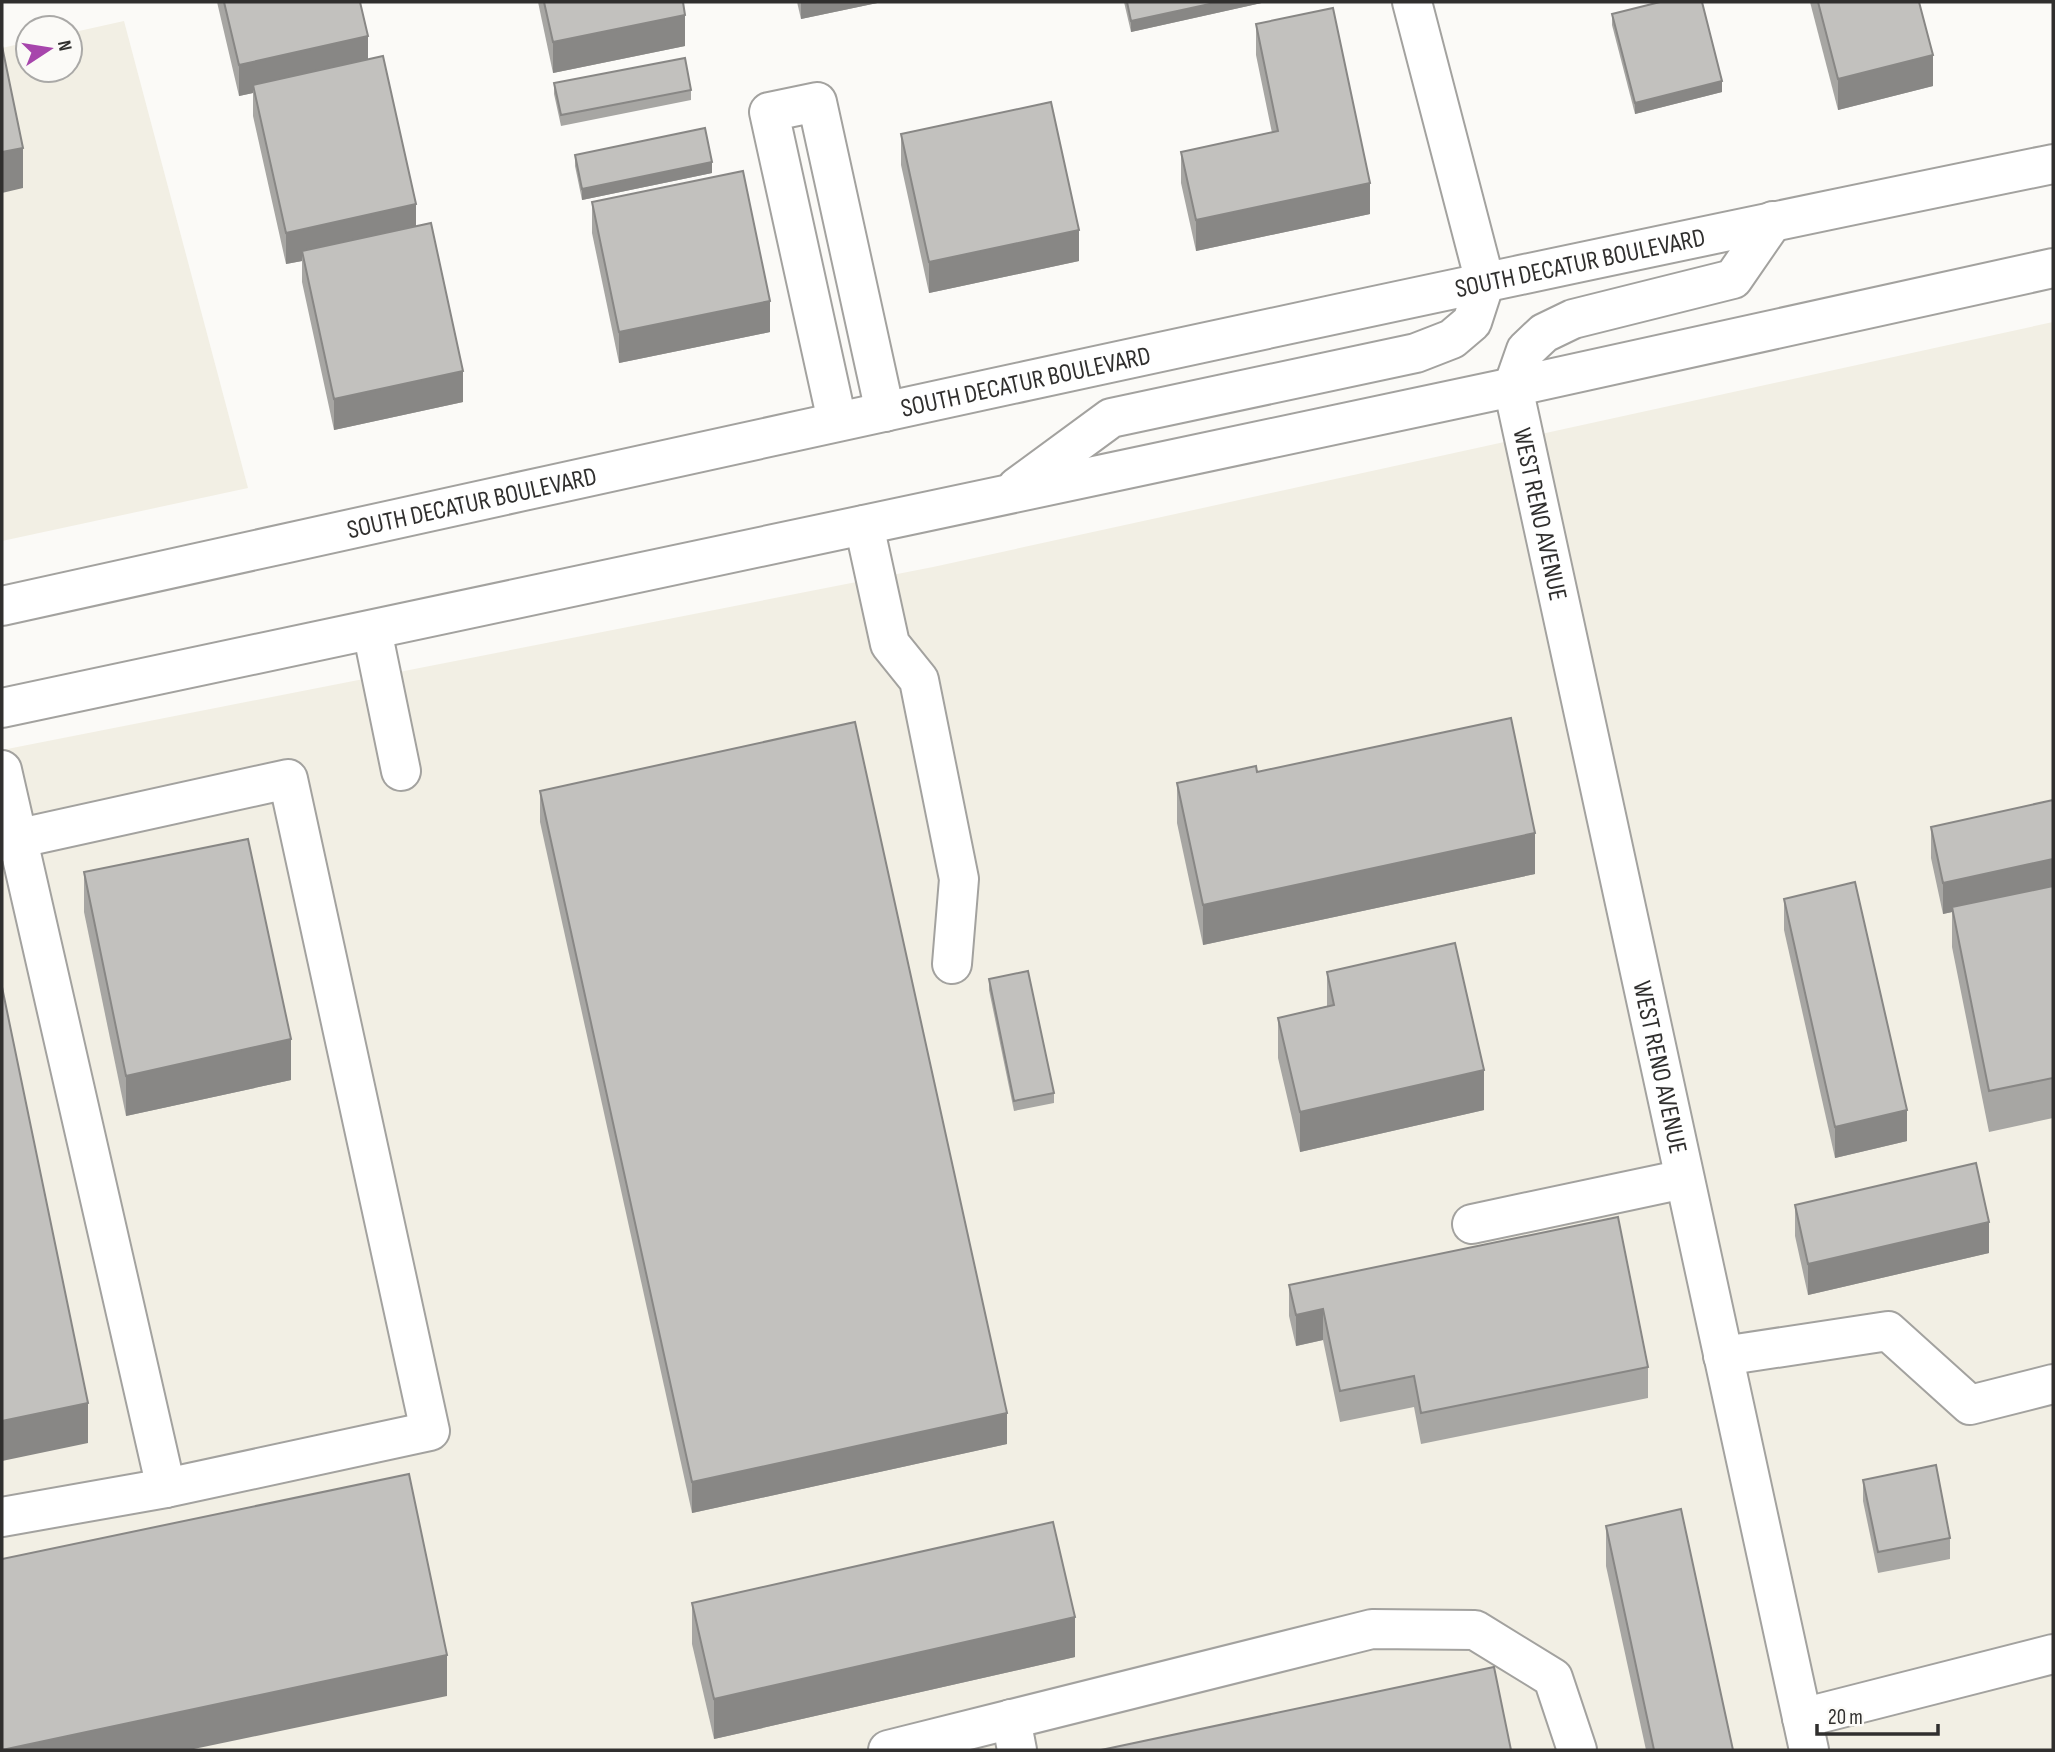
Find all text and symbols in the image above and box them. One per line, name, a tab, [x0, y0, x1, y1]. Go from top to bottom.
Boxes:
north arrow	[14, 14, 84, 84]
text: N	[52, 38, 76, 53]
street label: SOUTH DECATUR BOULEVARD	[1453, 222, 1708, 305]
street label: SOUTH DECATUR BOULEVARD	[898, 341, 1154, 425]
street label: WEST RENO AVENUE	[1505, 425, 1573, 604]
street label: SOUTH DECATUR BOULEVARD	[344, 461, 600, 546]
street label: WEST RENO AVENUE	[1625, 978, 1693, 1157]
scale bar	[1817, 1692, 1938, 1736]
text: 20 m	[1828, 1705, 1863, 1730]

